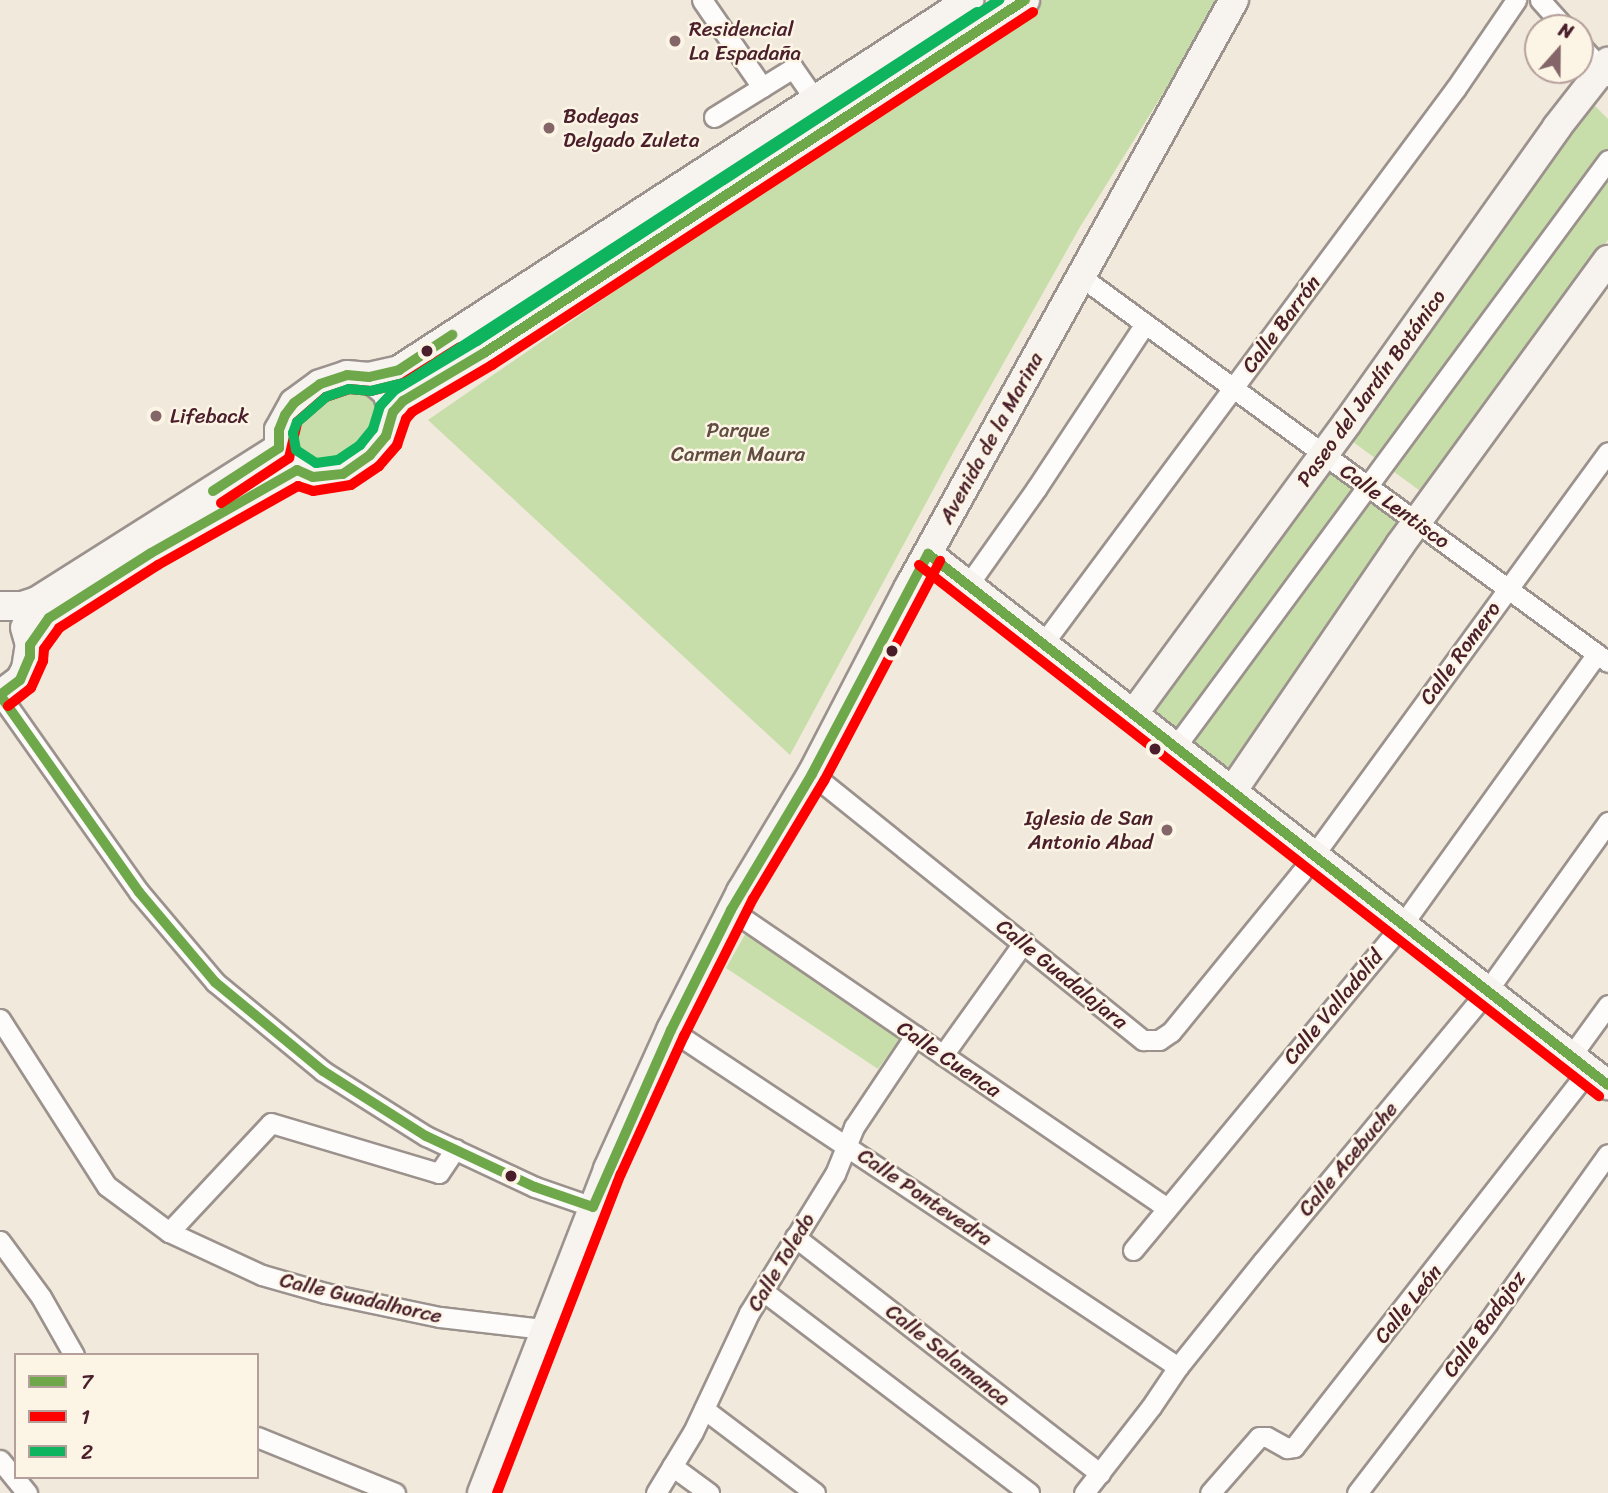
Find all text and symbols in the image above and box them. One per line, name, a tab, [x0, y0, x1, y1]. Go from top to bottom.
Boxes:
text: N	[1554, 13, 1578, 49]
north arrow	[1524, 14, 1594, 84]
place label: Residencial La Espadaña	[689, 16, 801, 66]
marker: Residencial La Espadaña	[667, 33, 683, 49]
place label: Bodegas Delgado Zuleta	[563, 103, 700, 153]
marker: Bodegas Delgado Zuleta	[541, 120, 557, 136]
street label: Calle Barrón	[1236, 271, 1326, 377]
street label: Paseo del Jardín Botánico	[1291, 285, 1451, 491]
unlabelled marker	[420, 344, 434, 358]
street label: Avenida de la Marina	[933, 348, 1049, 528]
place label: Lifeback	[170, 403, 249, 429]
marker: Lifeback	[148, 408, 164, 424]
park label: Parque Carmen Maura	[671, 417, 805, 467]
street label: Calle Lentisco	[1336, 458, 1454, 554]
street label: Calle Romero	[1414, 597, 1506, 709]
unlabelled marker	[885, 644, 899, 658]
unlabelled marker	[1148, 742, 1162, 756]
place label: Iglesia de San Antonio Abad	[1025, 805, 1153, 855]
marker: Iglesia de San Antonio Abad	[1159, 822, 1175, 838]
street label: Calle Guadalajara	[992, 914, 1132, 1034]
street label: Calle Valladolid	[1278, 945, 1388, 1069]
street label: Calle Cuenca	[892, 1015, 1006, 1103]
street label: Calle Acebuche	[1293, 1097, 1403, 1221]
street label: Calle Pontevedra	[853, 1143, 997, 1251]
unlabelled marker	[504, 1169, 518, 1183]
street label: Calle Toledo	[742, 1208, 820, 1316]
street label: Calle León	[1369, 1259, 1447, 1349]
street label: Calle Badajoz	[1437, 1266, 1531, 1382]
street label: Calle Guadalhorce	[277, 1267, 445, 1329]
street label: Calle Salamanca	[881, 1299, 1015, 1411]
legend	[14, 1353, 259, 1479]
text: 7	[81, 1363, 93, 1401]
text: 1	[81, 1398, 90, 1436]
text: 2	[81, 1433, 93, 1471]

